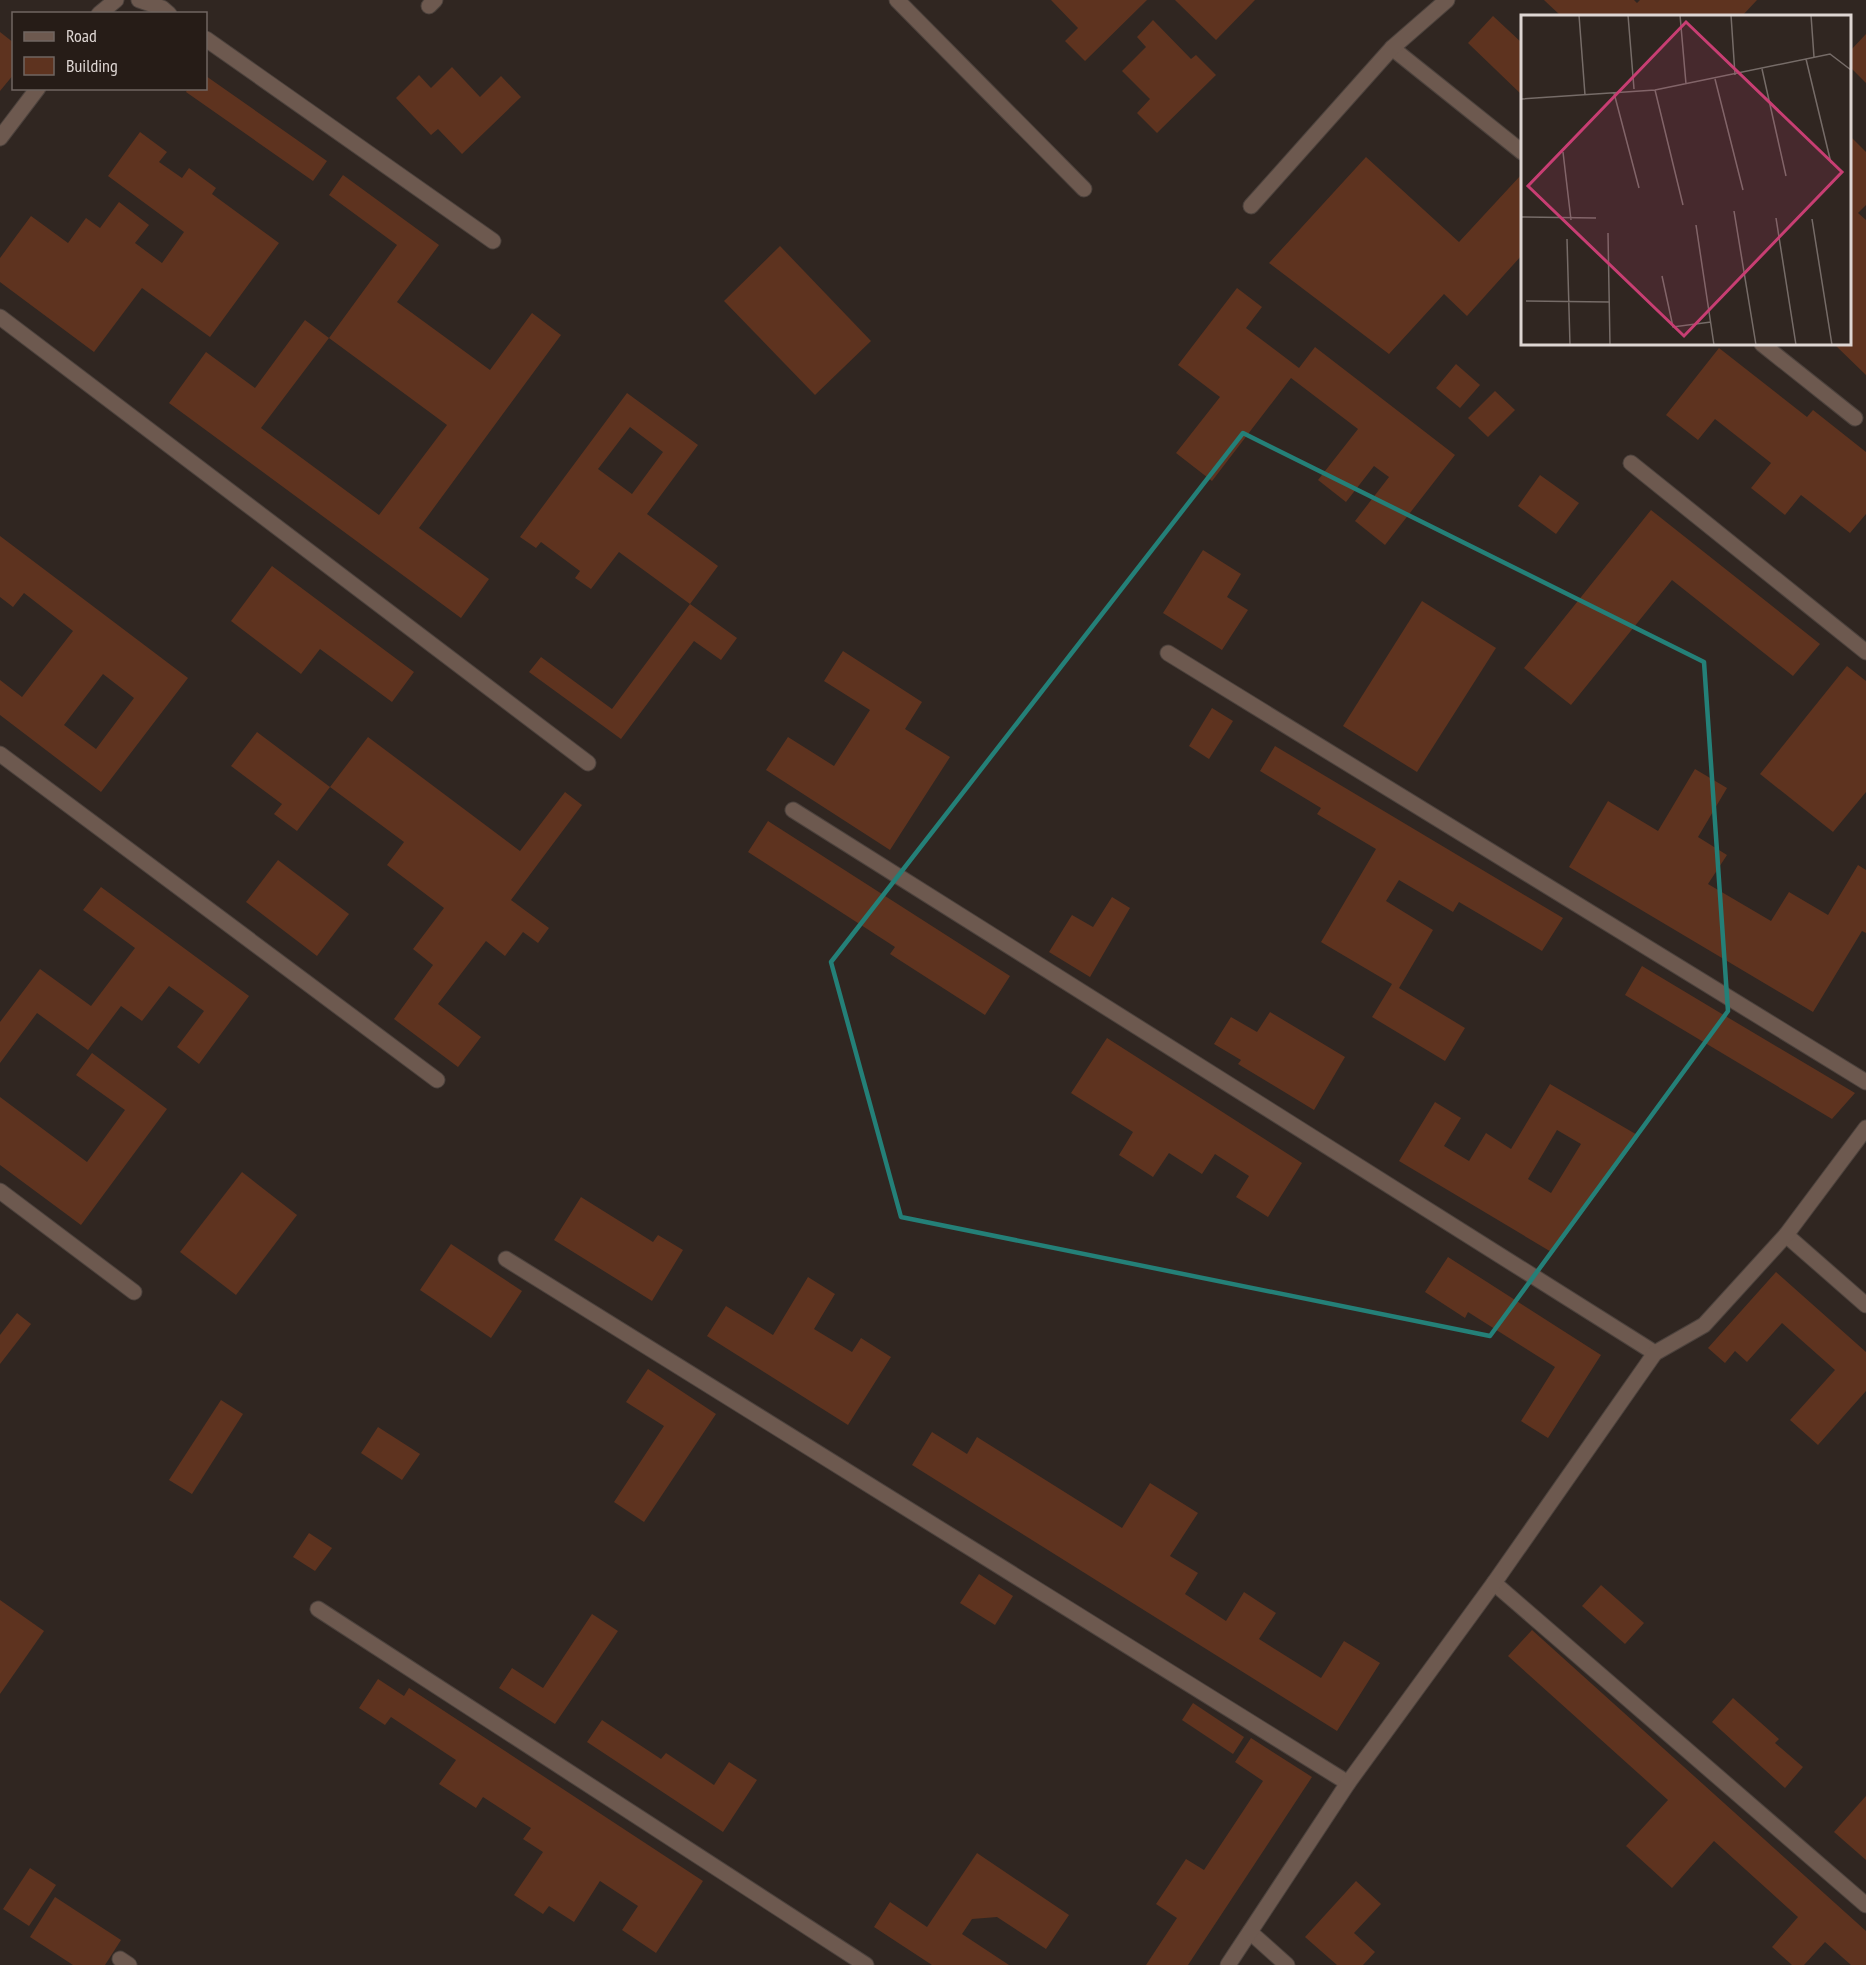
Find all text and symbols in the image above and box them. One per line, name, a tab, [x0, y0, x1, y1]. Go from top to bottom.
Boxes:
legend	[12, 12, 207, 90]
inset map	[1521, 15, 1851, 345]
text: Road	[66, 24, 97, 47]
text: Building	[66, 54, 118, 77]

